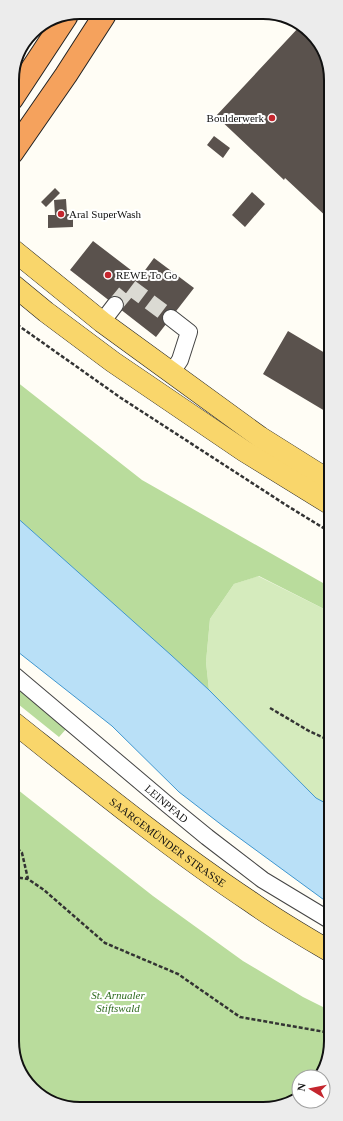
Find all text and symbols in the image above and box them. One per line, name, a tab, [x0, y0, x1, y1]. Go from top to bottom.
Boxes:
place label: Boulderwerk	[207, 112, 264, 124]
marker: Boulderwerk	[267, 113, 277, 123]
place label: Aral SuperWash	[69, 208, 142, 220]
marker: Aral SuperWash	[56, 209, 66, 219]
place label: REWE To Go	[116, 269, 178, 281]
marker: REWE To Go	[103, 270, 113, 280]
street label: LEINPFAD	[143, 782, 191, 825]
street label: SAARGEMÜNDER STRASSE	[107, 795, 228, 889]
park label: St. Arnualer Stiftswald	[91, 989, 146, 1014]
north arrow	[291, 1069, 331, 1109]
text: N	[295, 1082, 308, 1092]

